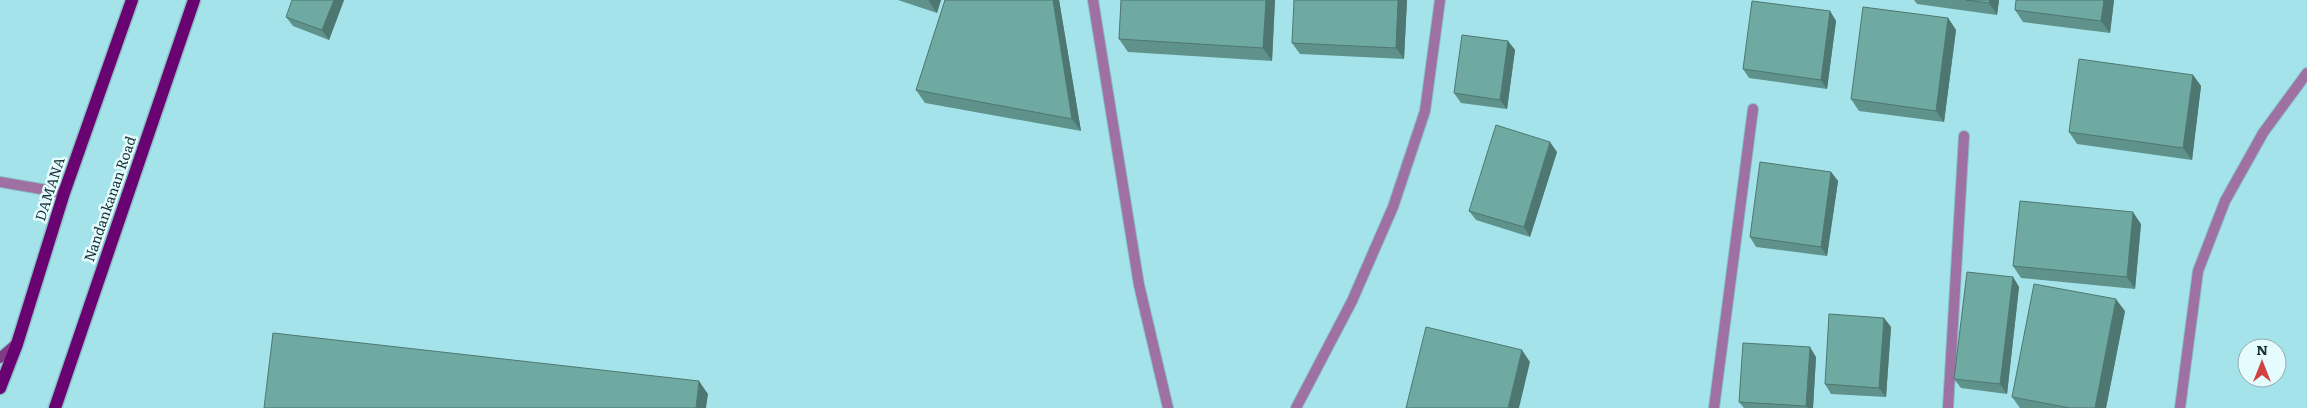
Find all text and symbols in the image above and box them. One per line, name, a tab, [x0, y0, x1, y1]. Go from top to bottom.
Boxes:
street label: Nandankanan Road	[78, 133, 140, 264]
street label: DAMANA	[29, 154, 69, 223]
north arrow	[2237, 338, 2287, 388]
text: N	[2256, 339, 2268, 359]

